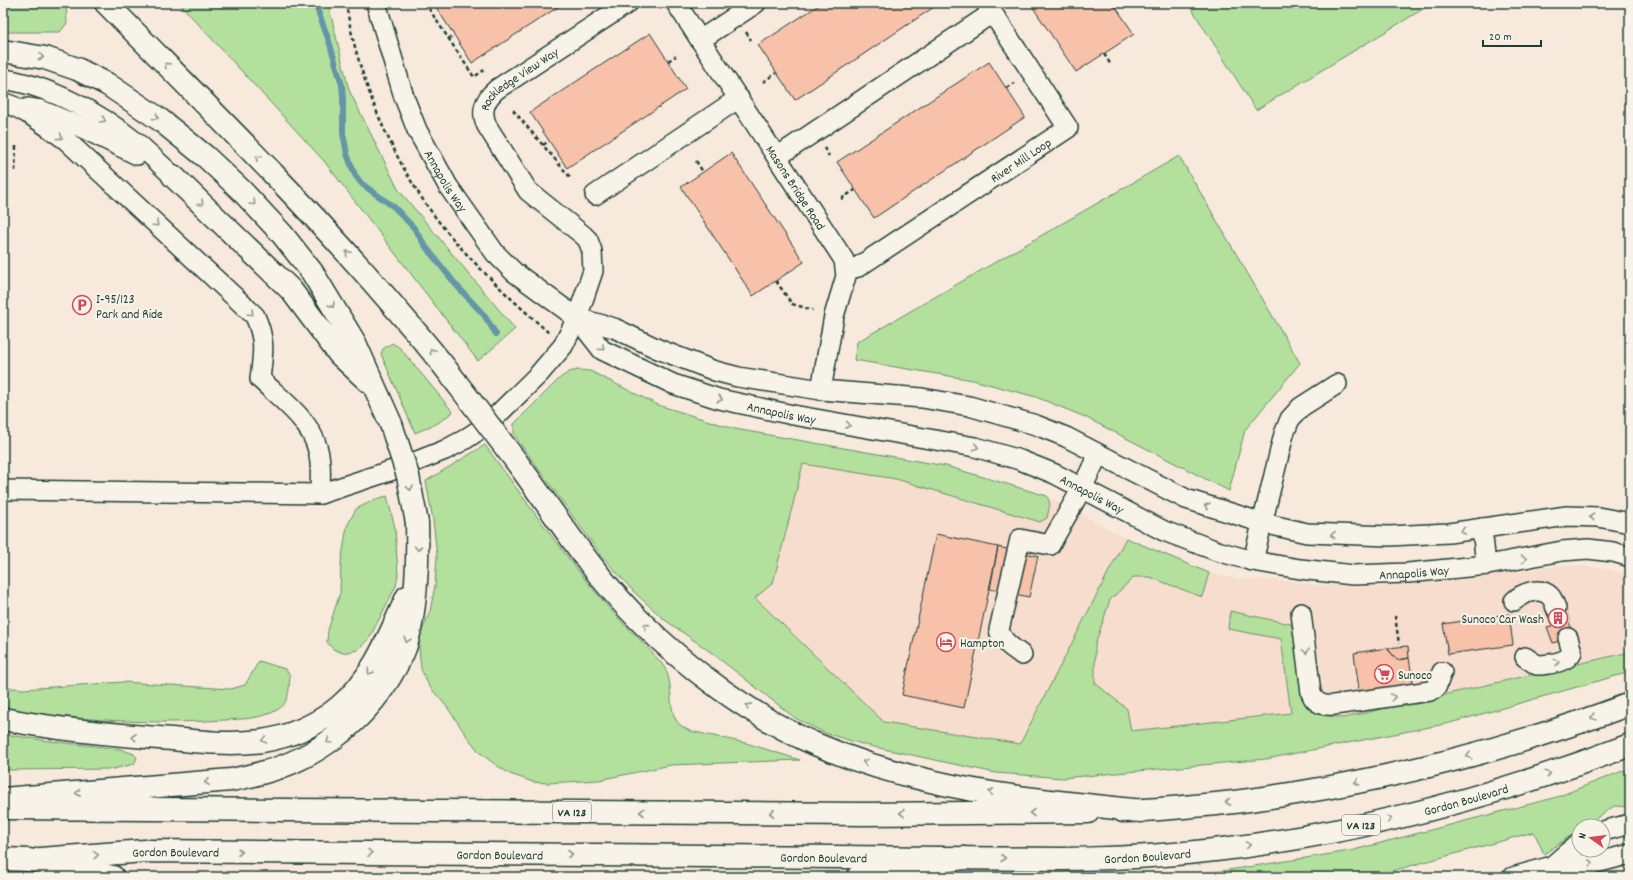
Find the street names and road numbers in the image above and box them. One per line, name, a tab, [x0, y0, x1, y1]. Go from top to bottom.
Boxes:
street label: Rockledge View Way	[477, 44, 564, 113]
street label: River Mill Loop	[987, 134, 1056, 189]
street label: Masons Bridge Road	[760, 142, 829, 235]
street label: Annapolis Way	[418, 147, 471, 218]
street label: Annapolis Way	[745, 398, 818, 431]
street label: Annapolis Way	[1056, 471, 1127, 521]
street label: Annapolis Way	[1379, 562, 1451, 586]
street label: Gordon Boulevard	[1422, 780, 1511, 822]
road number: VA 123	[553, 802, 591, 822]
road number: VA 123	[1342, 815, 1380, 835]
street label: Gordon Boulevard	[132, 844, 219, 864]
street label: Gordon Boulevard	[1104, 846, 1192, 870]
street label: Gordon Boulevard	[456, 847, 543, 866]
street label: Gordon Boulevard	[780, 850, 867, 869]

